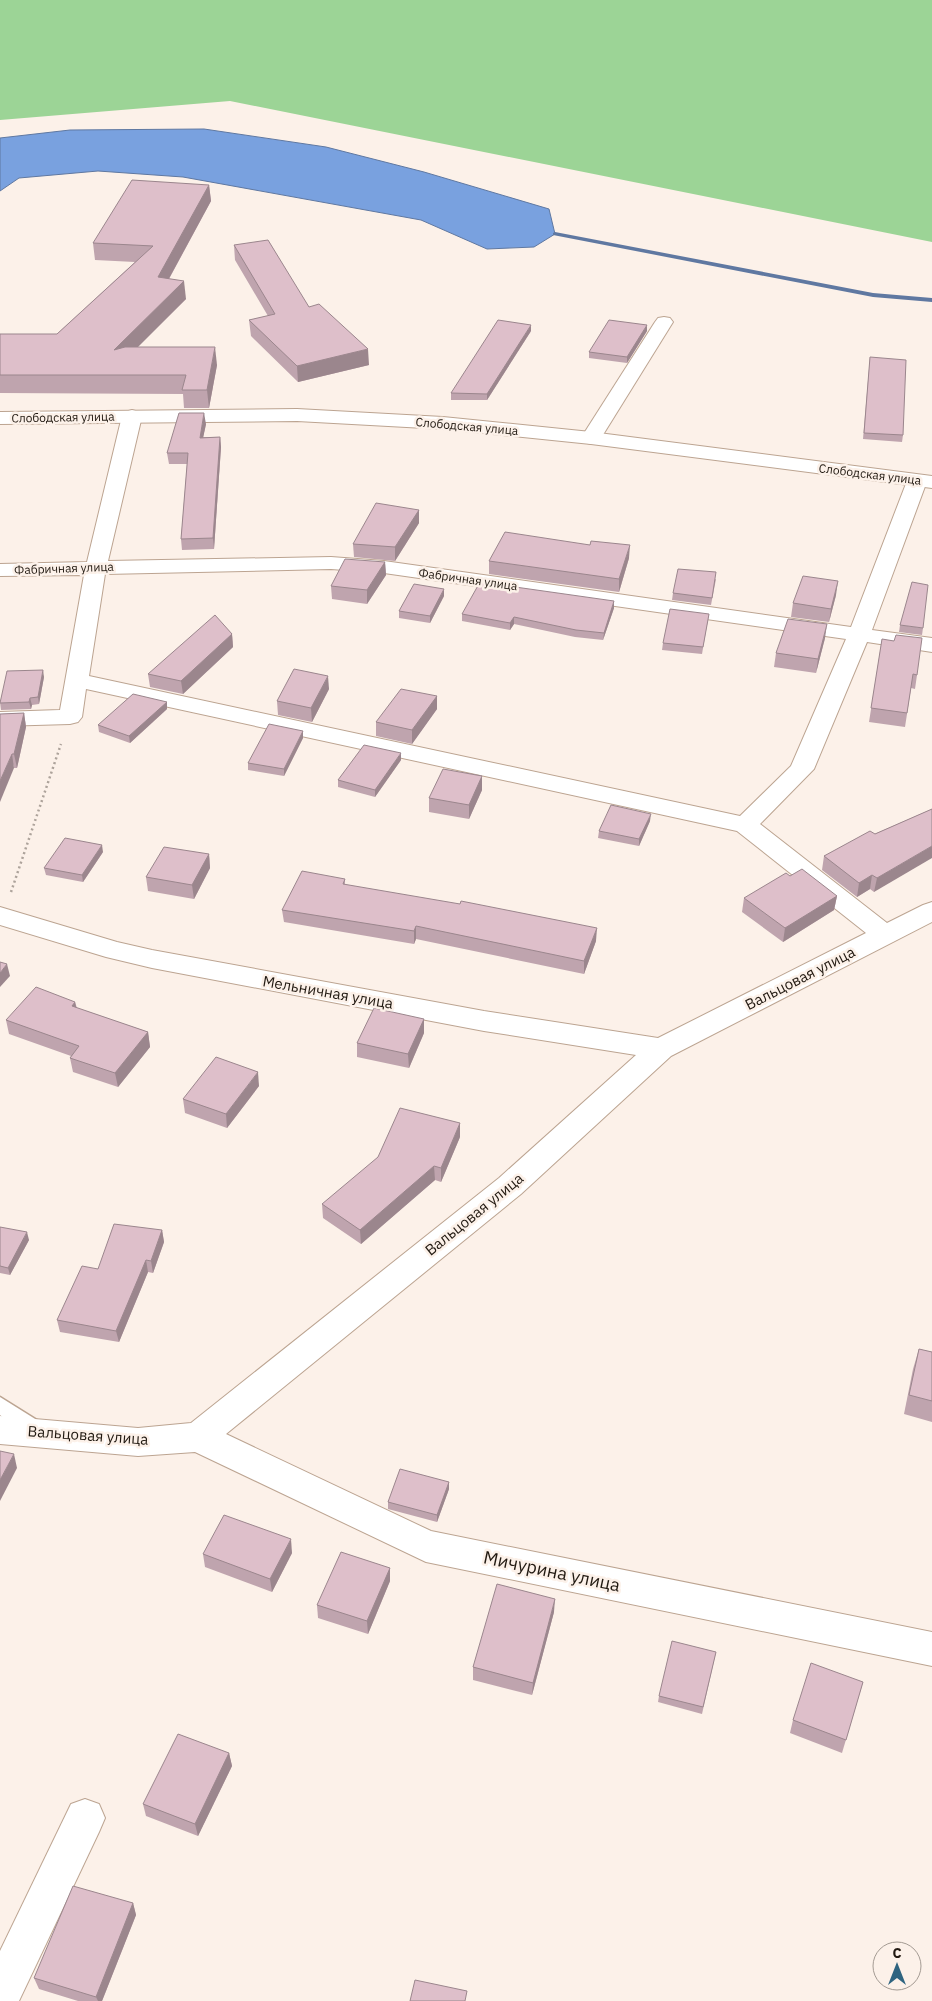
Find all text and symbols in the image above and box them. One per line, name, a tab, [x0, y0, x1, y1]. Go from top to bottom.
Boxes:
street label: Слободская улица	[11, 409, 115, 425]
street label: Слободская улица	[415, 414, 520, 438]
street label: Слободская улица	[818, 460, 923, 488]
street label: Фабричная улица	[14, 559, 115, 577]
street label: Фабричная улица	[418, 565, 519, 593]
street label: Вальцовая улица	[742, 942, 858, 1014]
street label: Мельничная улица	[261, 971, 395, 1013]
street label: Вальцовая улица	[421, 1169, 527, 1259]
street label: Вальцовая улица	[27, 1421, 149, 1449]
street label: Мичурина улица	[482, 1545, 623, 1597]
north arrow	[872, 1941, 922, 1991]
text: С	[892, 1944, 902, 1962]

